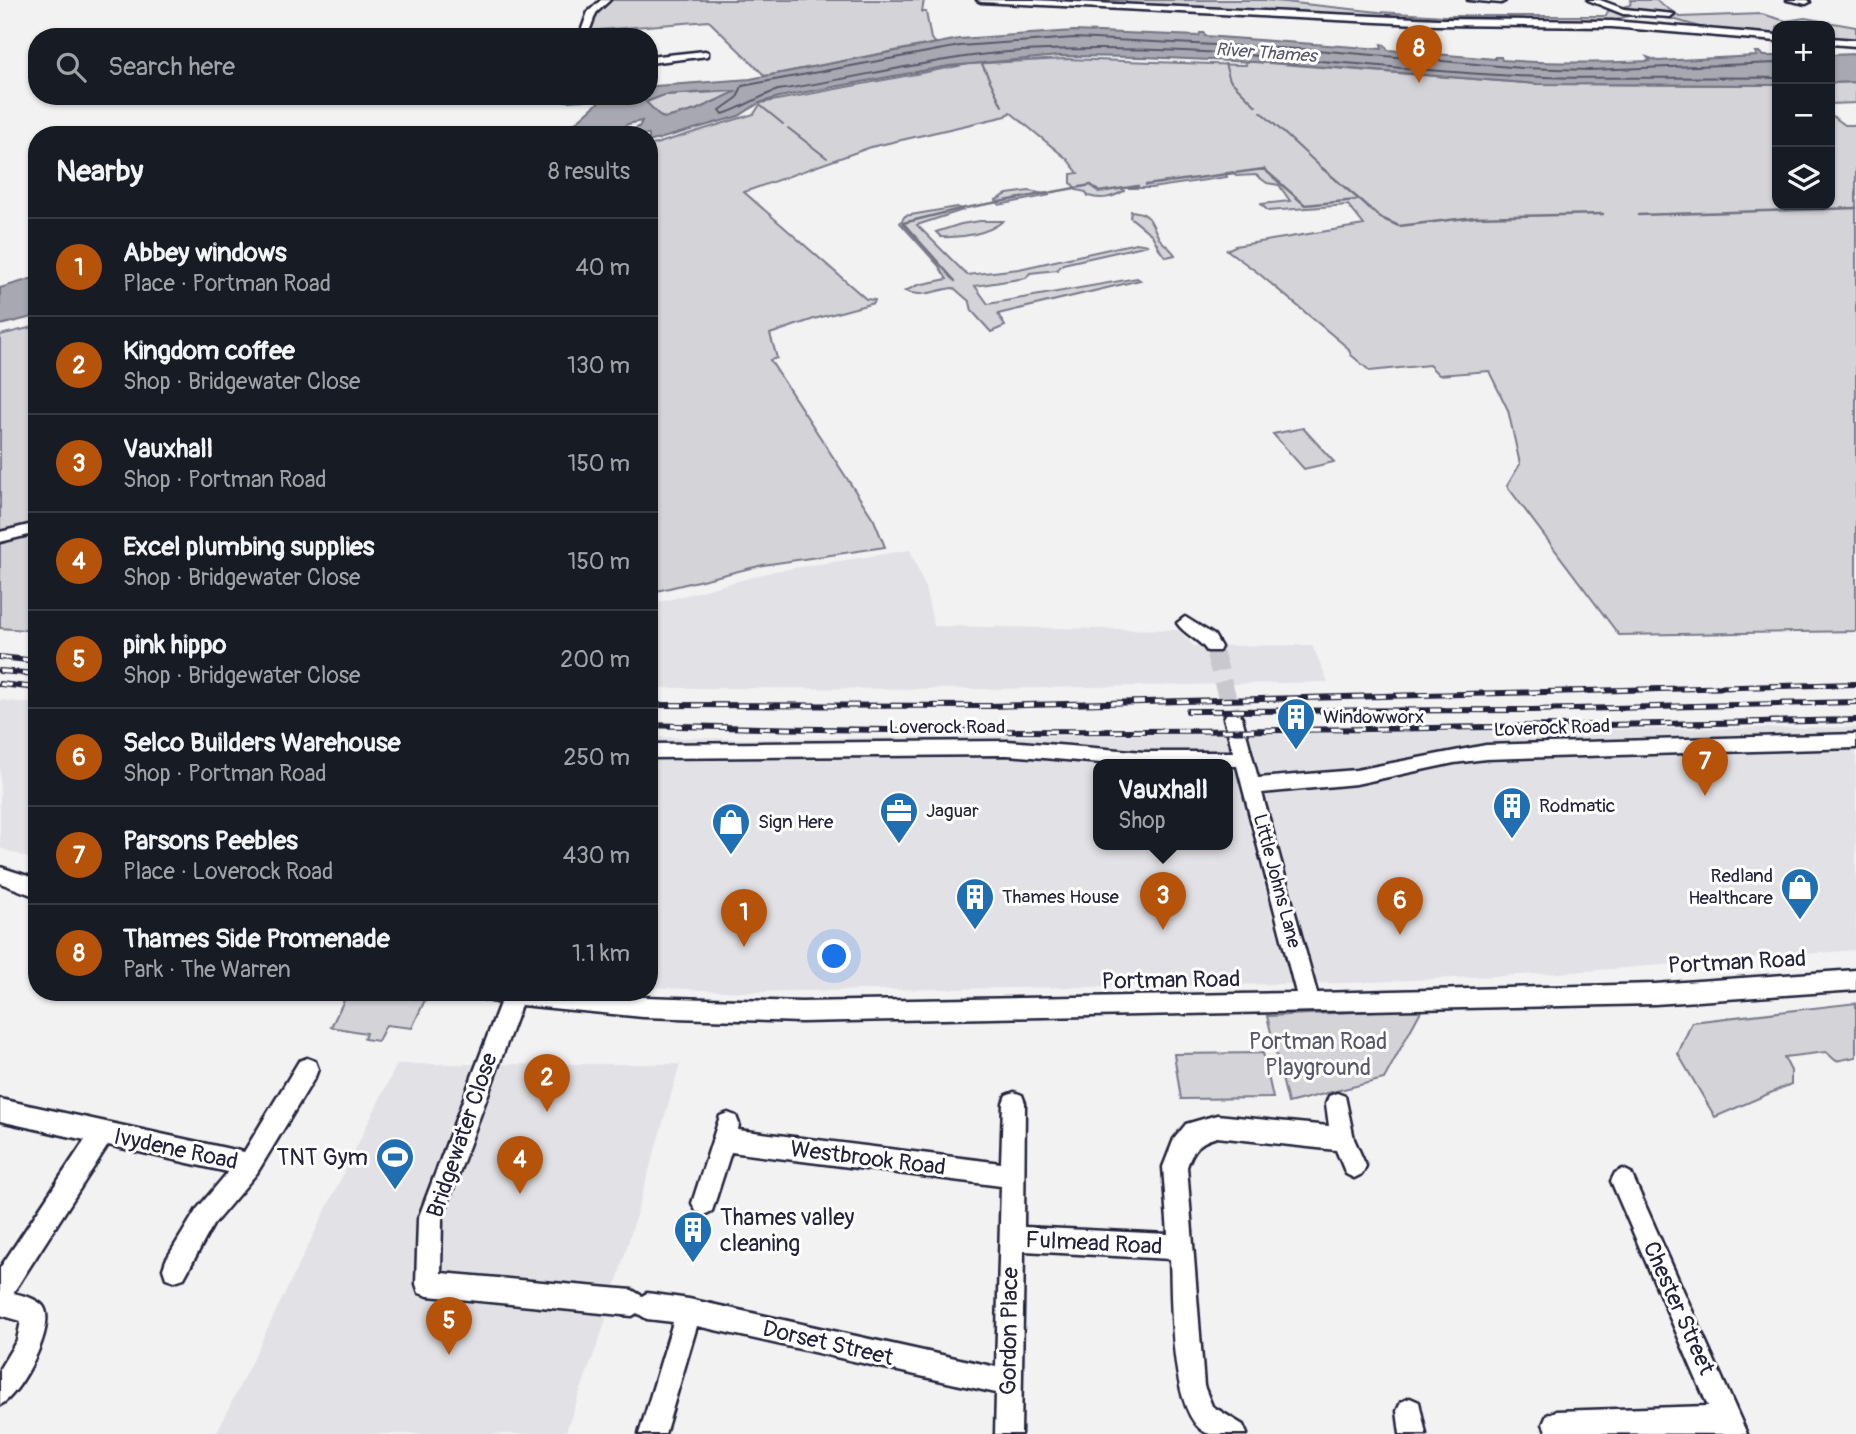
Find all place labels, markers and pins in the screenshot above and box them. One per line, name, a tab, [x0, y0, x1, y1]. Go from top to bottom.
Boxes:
pin: 8	[1396, 25, 1442, 83]
building icon: Windowworx	[1275, 696, 1317, 751]
place label: Windowworx	[1323, 705, 1424, 729]
pin: 7	[1682, 738, 1728, 796]
building icon: Rodmatic	[1491, 785, 1533, 840]
office icon: Jaguar	[878, 790, 920, 845]
place label: Rodmatic	[1539, 794, 1616, 818]
place label: Jaguar	[926, 799, 979, 823]
shop icon: Sign Here	[710, 801, 752, 856]
place label: Sign Here	[758, 810, 834, 834]
place label: Redland Healthcare	[1688, 864, 1774, 910]
shop icon: Redland Healthcare	[1779, 866, 1821, 921]
pin: 3	[1140, 872, 1186, 930]
building icon: Thames House	[954, 876, 996, 931]
pin: 6	[1377, 877, 1423, 935]
place label: Thames House	[1002, 885, 1119, 909]
pin: 1	[721, 889, 767, 947]
pin: 2	[524, 1054, 570, 1112]
sports icon: TNT Gym	[374, 1136, 416, 1191]
pin: 4	[497, 1136, 543, 1194]
place label: TNT Gym	[276, 1143, 368, 1172]
place label: Thames valley cleaning	[720, 1203, 855, 1258]
building icon: Thames valley cleaning	[672, 1209, 714, 1264]
pin: 5	[426, 1297, 472, 1355]

